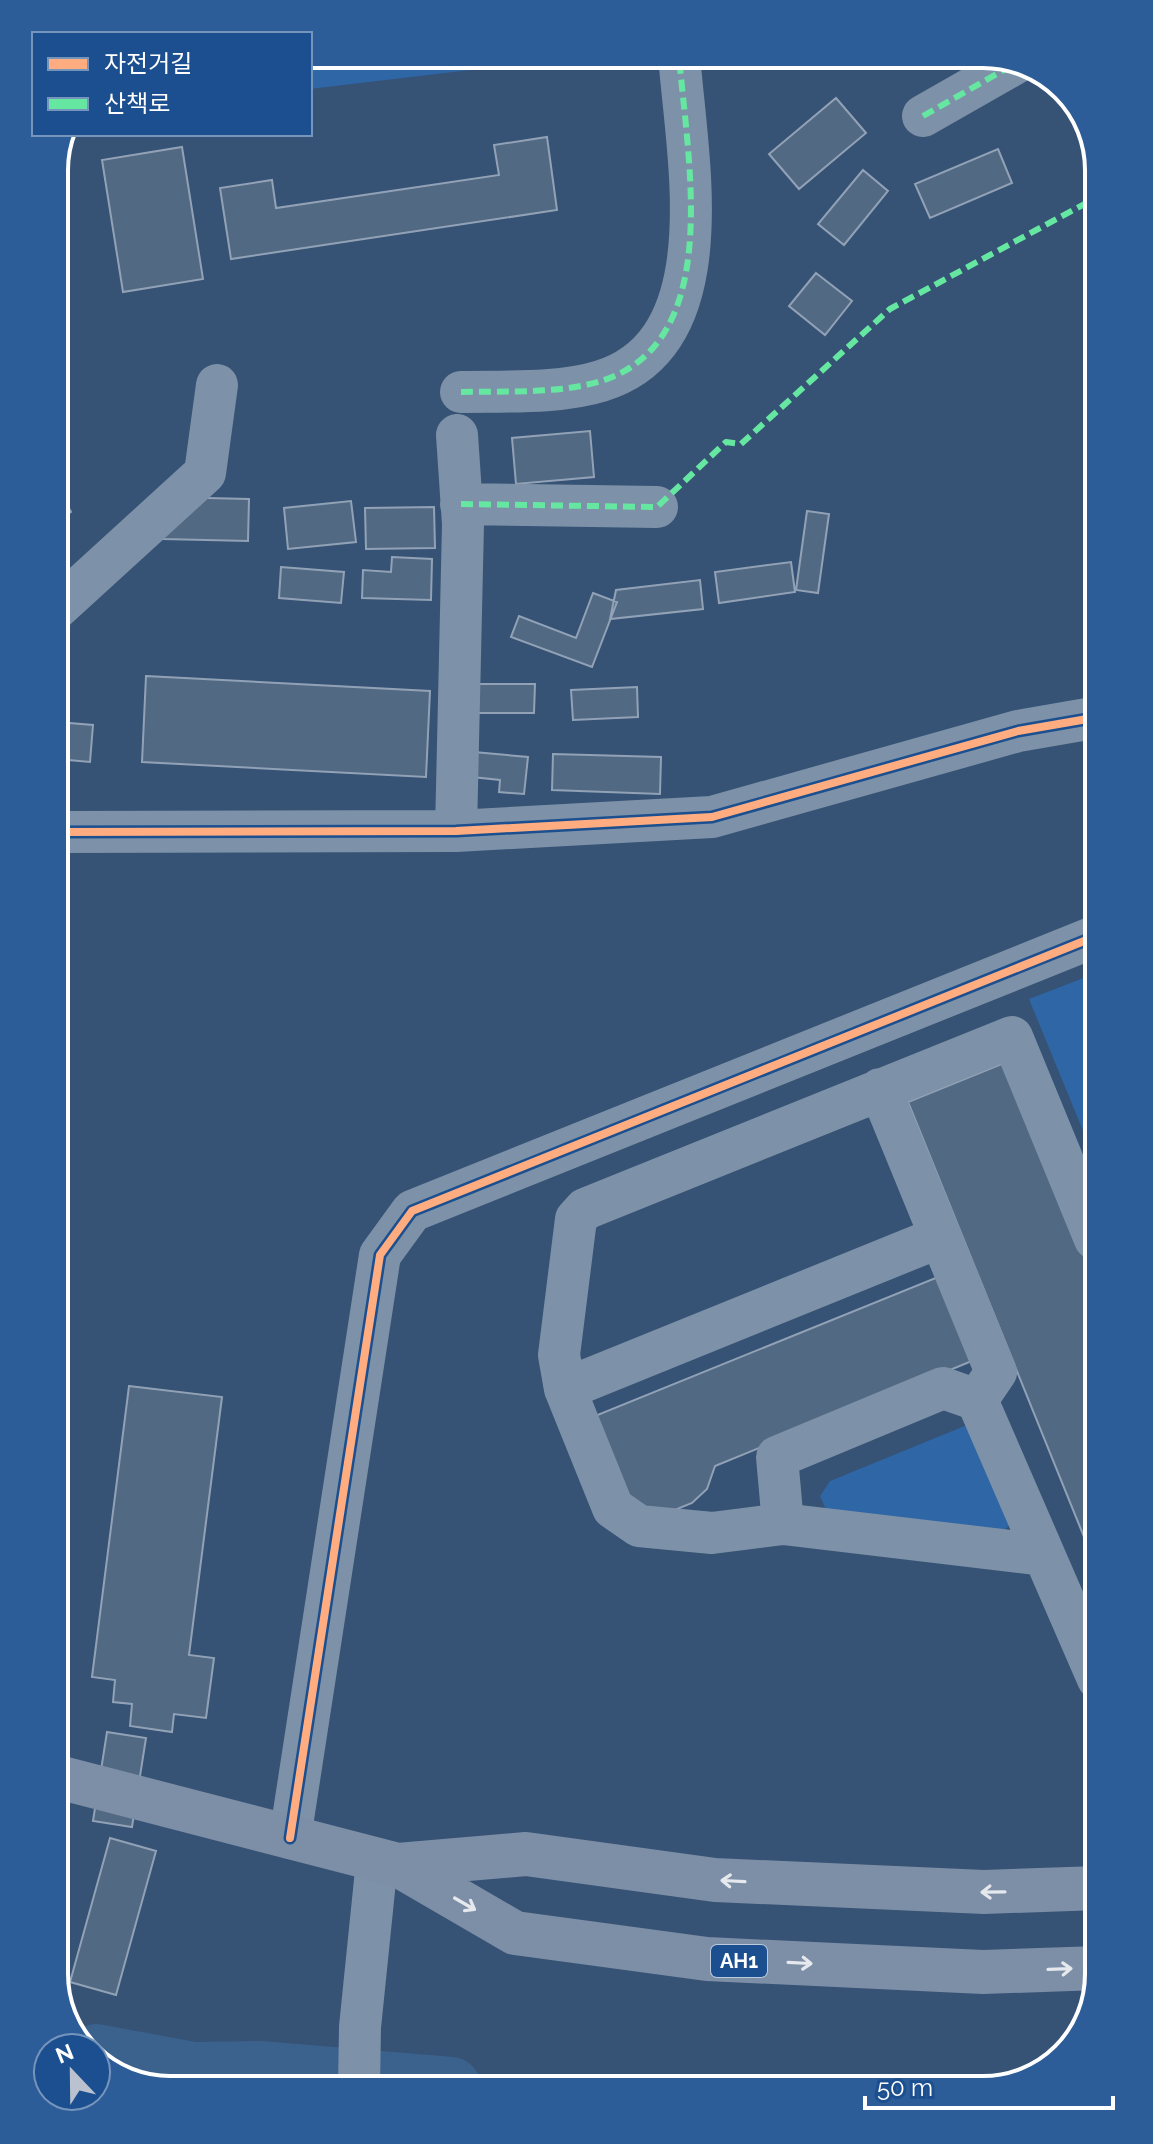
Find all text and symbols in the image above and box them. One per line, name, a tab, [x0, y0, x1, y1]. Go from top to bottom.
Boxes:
legend	[32, 32, 312, 136]
text: 자전거길	[104, 49, 192, 78]
text: 산책로	[104, 89, 170, 118]
one-way arrow	[720, 1873, 747, 1888]
one-way arrow	[980, 1884, 1007, 1899]
one-way arrow	[453, 1897, 477, 1912]
road number: AH1	[711, 1945, 767, 1977]
one-way arrow	[786, 1956, 813, 1971]
one-way arrow	[1046, 1962, 1073, 1977]
north arrow	[32, 2032, 112, 2112]
text: N	[52, 2038, 77, 2069]
scale bar	[865, 2060, 1113, 2110]
text: 50 m	[877, 2073, 933, 2102]

